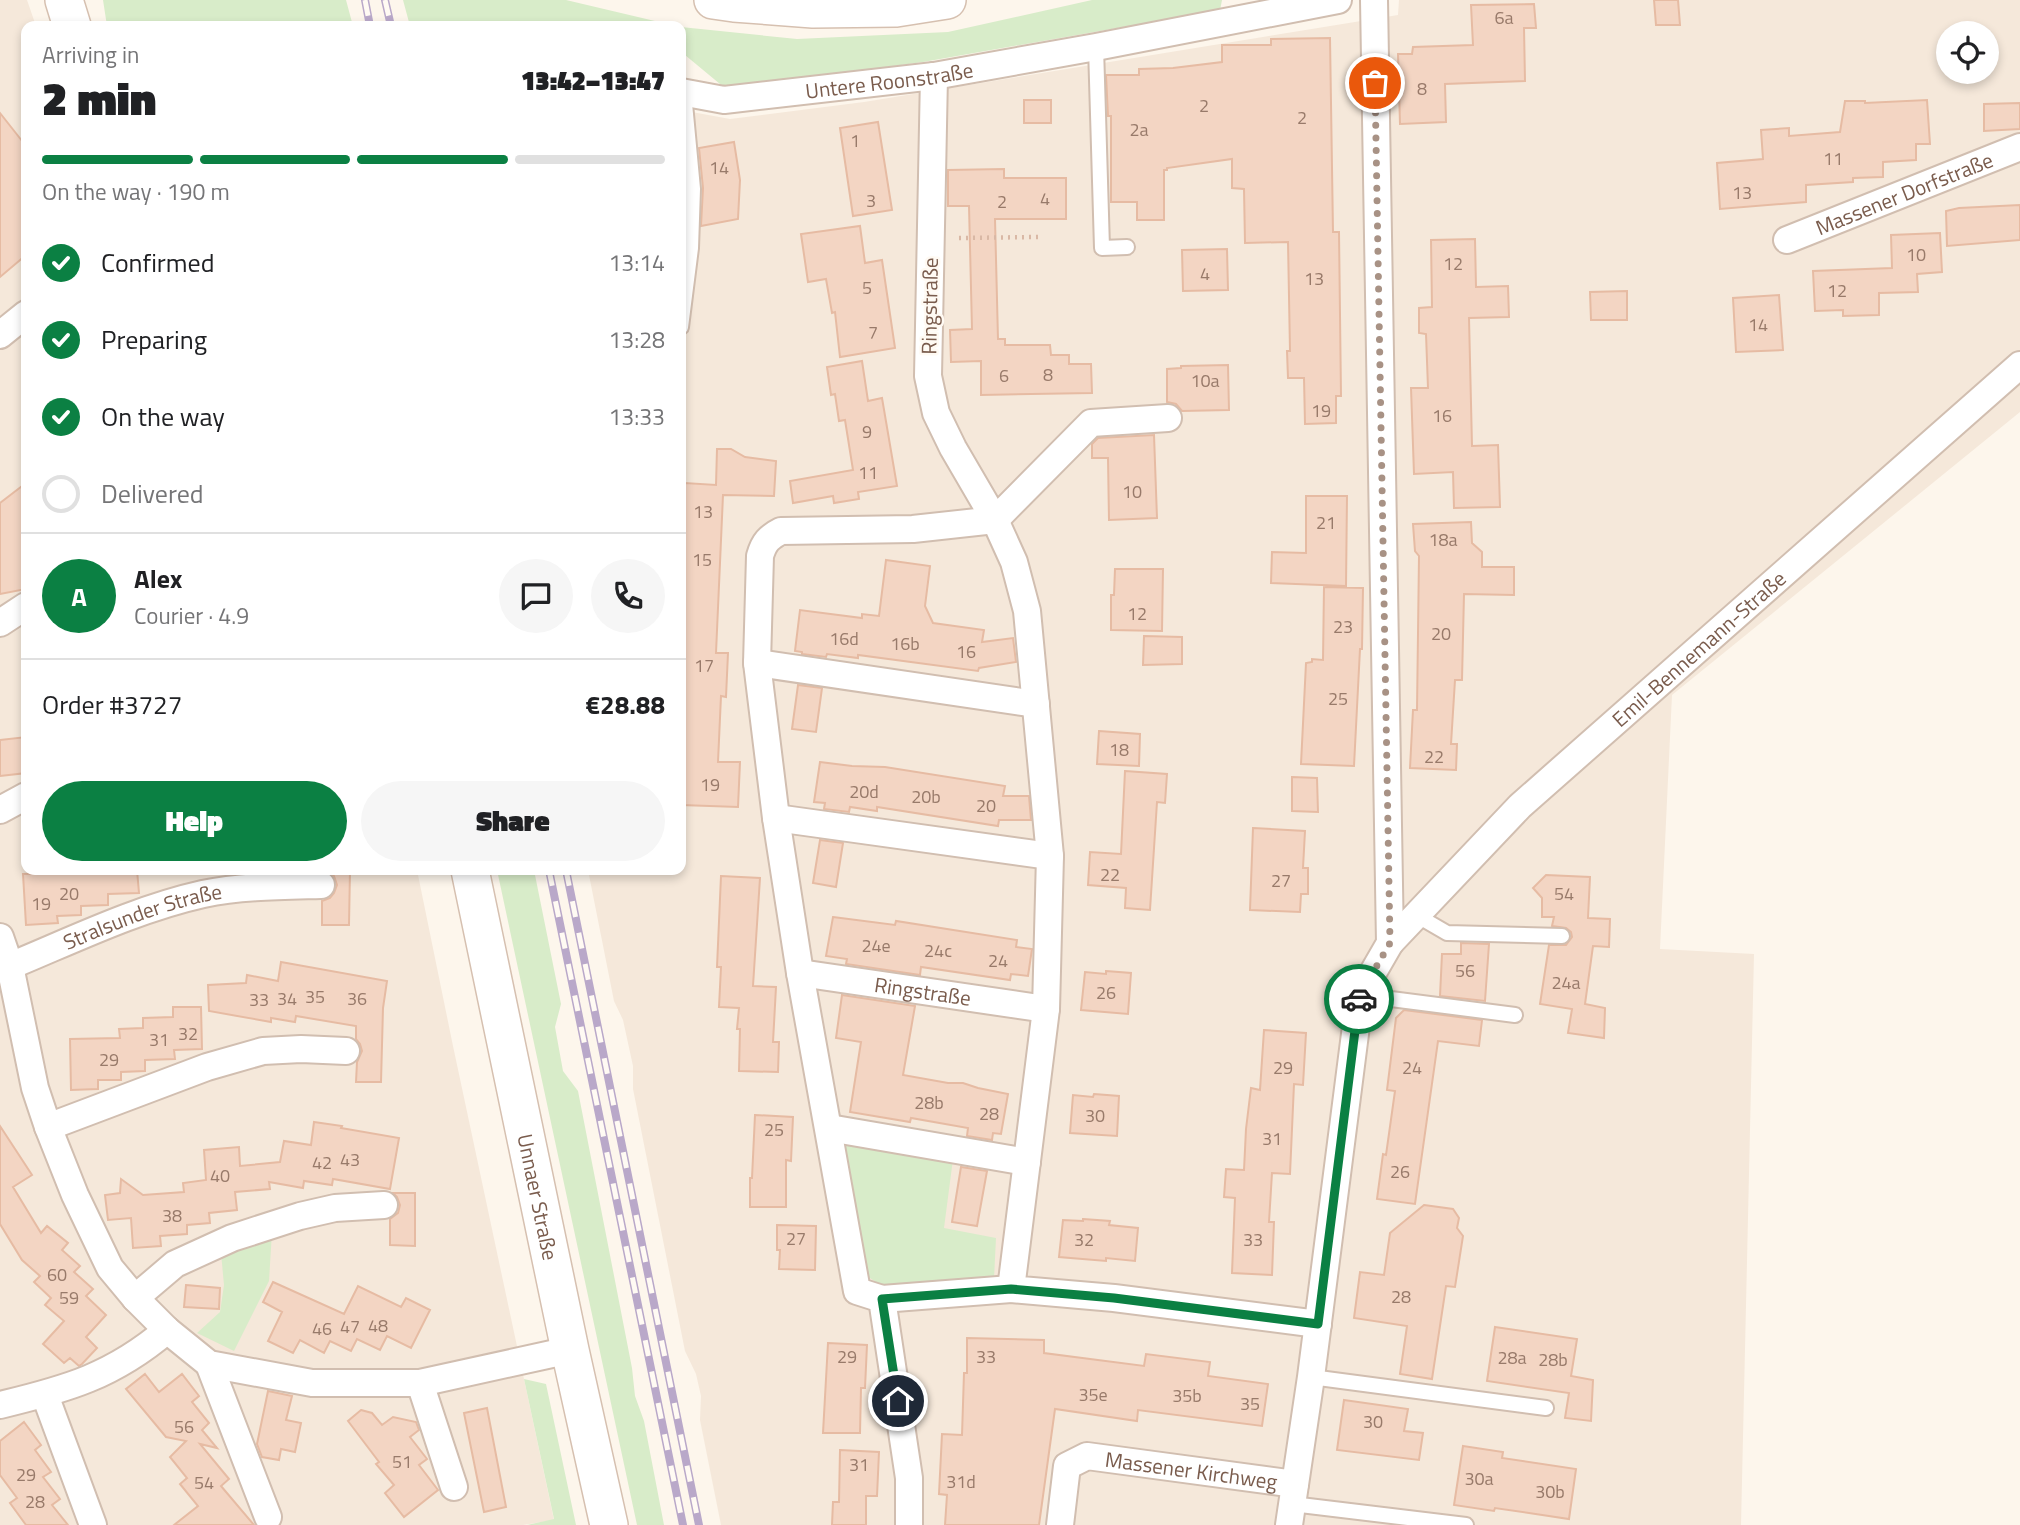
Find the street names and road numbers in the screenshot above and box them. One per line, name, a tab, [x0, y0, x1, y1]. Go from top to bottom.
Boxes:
street label: Untere Roonstraße	[803, 53, 976, 107]
street label: Massener Dorfstraße	[1811, 143, 1998, 243]
street label: Ringstraße	[912, 257, 946, 355]
street label: Emil-Bennemann-Straße	[1604, 563, 1793, 734]
street label: Stralsunder Straße	[58, 875, 224, 958]
street label: Ringstraße	[872, 968, 973, 1014]
street label: Unnaer Straße	[509, 1131, 567, 1263]
street label: Massener Kirchweg	[1103, 1443, 1280, 1497]

